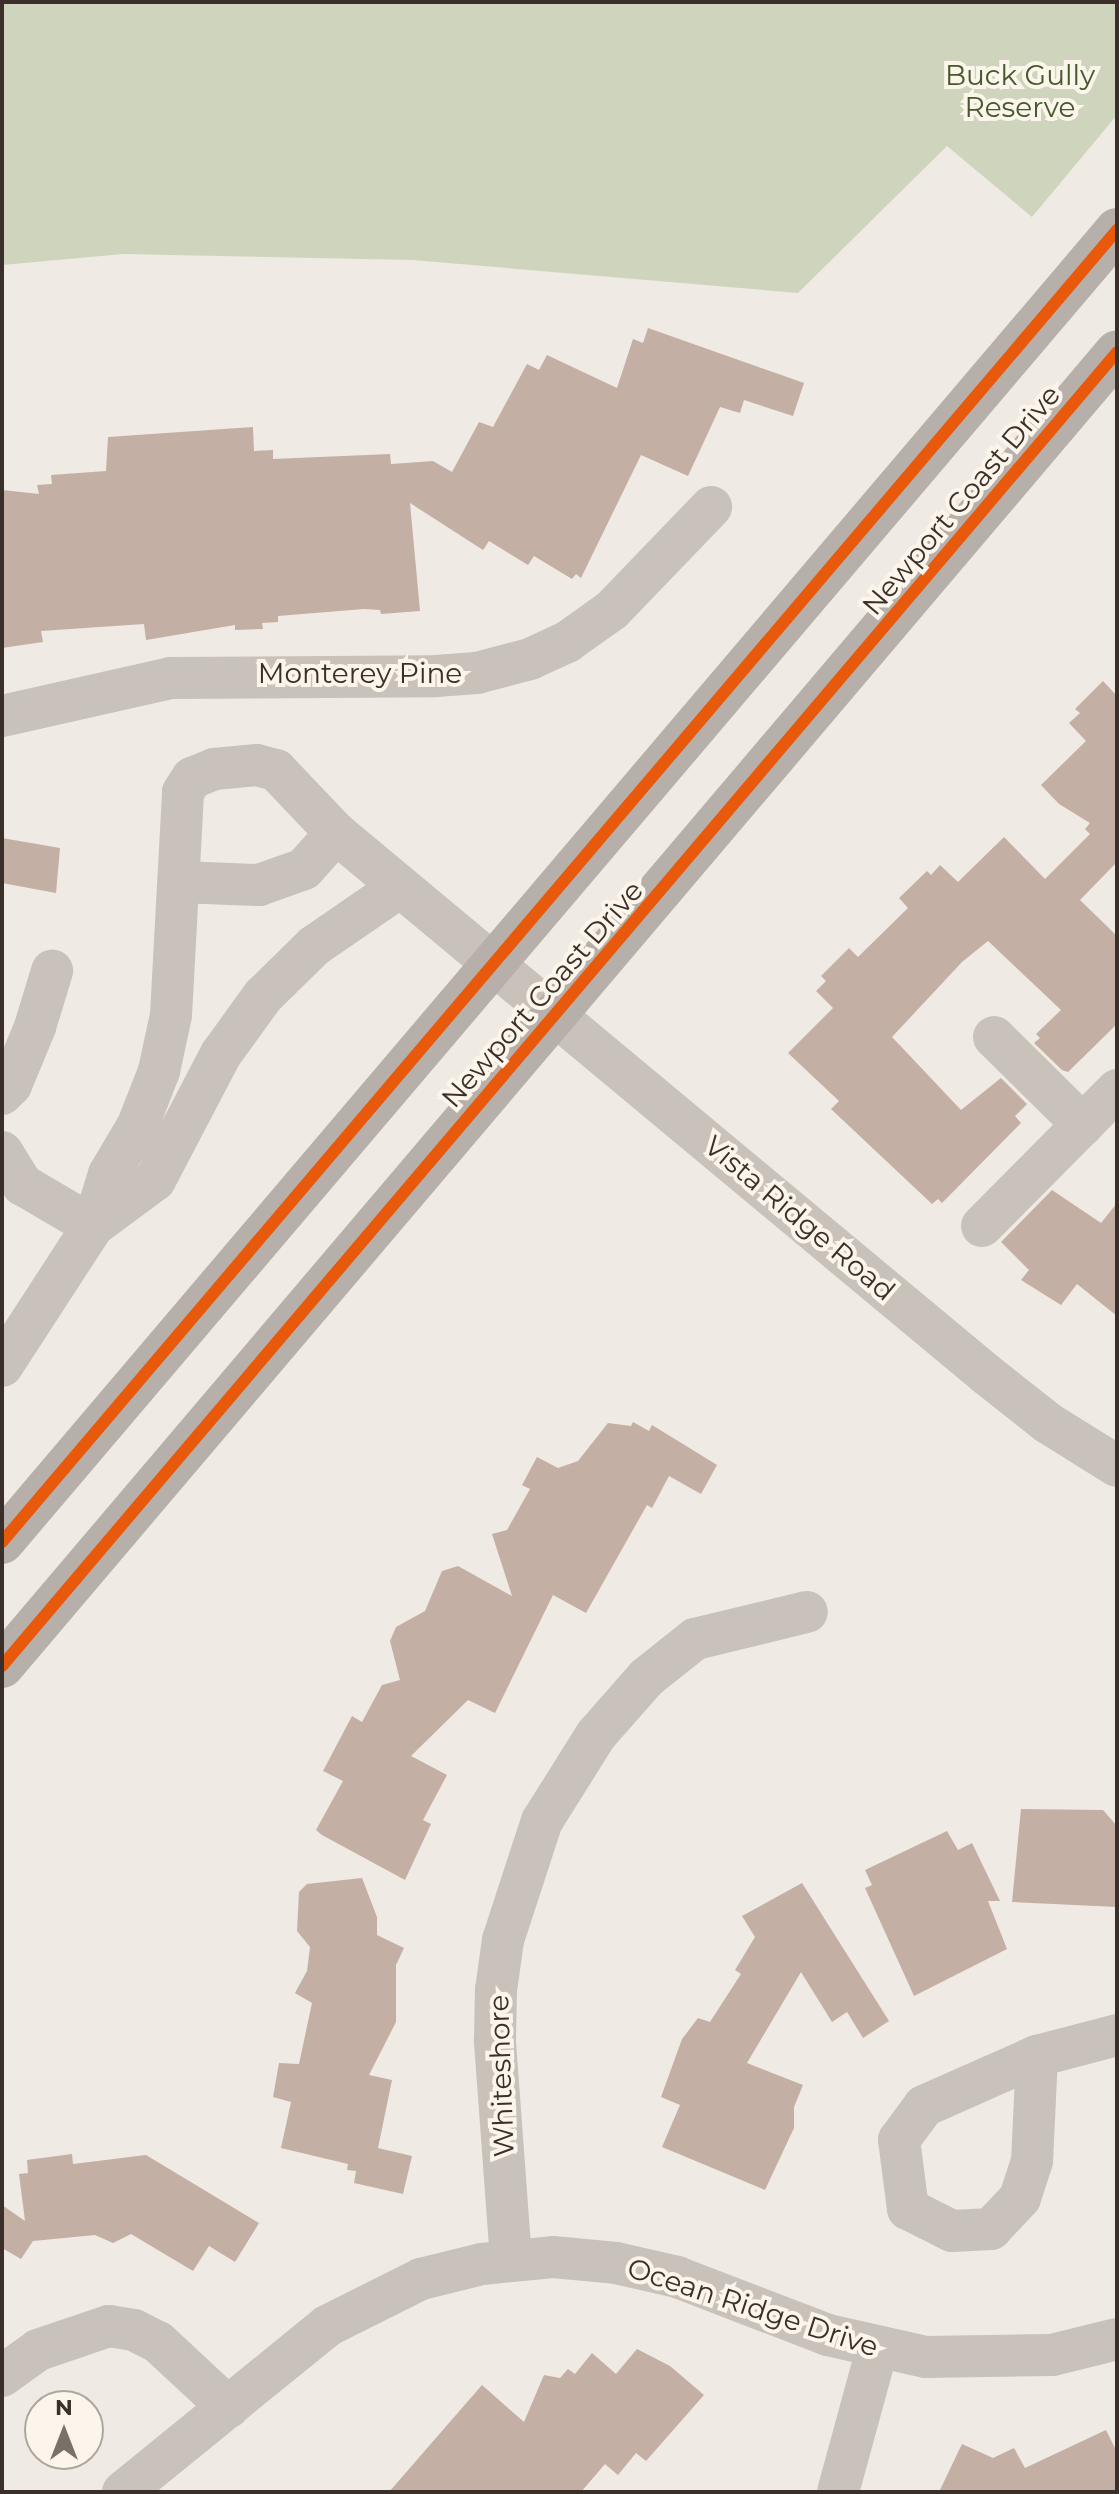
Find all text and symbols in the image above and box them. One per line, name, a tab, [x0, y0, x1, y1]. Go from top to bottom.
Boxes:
park label: Buck Gully Reserve	[945, 58, 1095, 124]
street label: Newport Coast Drive	[855, 378, 1067, 622]
street label: Monterey Pine	[258, 656, 462, 690]
street label: Newport Coast Drive	[434, 874, 650, 1114]
street label: Vista Ridge Road	[698, 1129, 902, 1307]
street label: Whiteshore	[481, 1994, 521, 2158]
street label: Ocean Ridge Drive	[623, 2251, 883, 2363]
north arrow	[24, 2390, 104, 2470]
text: N	[55, 2394, 73, 2421]

